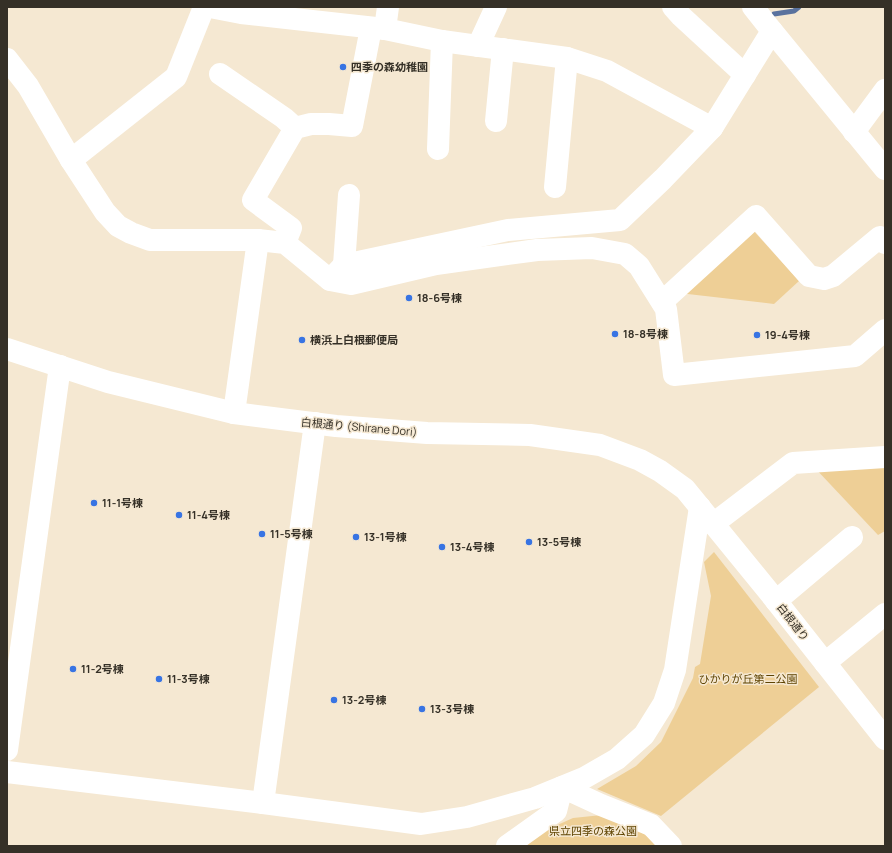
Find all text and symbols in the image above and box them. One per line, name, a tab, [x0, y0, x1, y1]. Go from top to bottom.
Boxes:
place label: 四季の森幼稚園	[351, 59, 428, 74]
marker: 四季の森幼稚園	[338, 62, 348, 72]
place label: 18-6号棟	[417, 290, 462, 305]
marker: 18-6号棟	[404, 293, 414, 303]
place label: 18-8号棟	[623, 326, 668, 341]
place label: 19-4号棟	[765, 327, 810, 342]
marker: 18-8号棟	[610, 329, 620, 339]
marker: 19-4号棟	[752, 330, 762, 340]
place label: 横浜上白根郵便局	[310, 332, 398, 347]
marker: 横浜上白根郵便局	[297, 335, 307, 345]
street label: 白根通り (Shirane Dori)	[300, 414, 418, 439]
place label: 11-1号棟	[102, 495, 143, 510]
marker: 11-1号棟	[89, 498, 99, 508]
place label: 11-4号棟	[187, 507, 230, 522]
marker: 11-4号棟	[174, 510, 184, 520]
place label: 11-5号棟	[270, 526, 313, 541]
marker: 11-5号棟	[257, 529, 267, 539]
place label: 13-1号棟	[364, 529, 407, 544]
marker: 13-1号棟	[351, 532, 361, 542]
place label: 13-5号棟	[537, 534, 581, 549]
marker: 13-5号棟	[524, 537, 534, 547]
place label: 13-4号棟	[450, 539, 495, 554]
marker: 13-4号棟	[437, 542, 447, 552]
street label: 白根通り	[774, 600, 813, 644]
place label: 11-2号棟	[81, 661, 124, 676]
marker: 11-2号棟	[68, 664, 78, 674]
place label: 11-3号棟	[167, 671, 210, 686]
park label: ひかりが丘第二公園	[699, 671, 798, 686]
marker: 11-3号棟	[154, 674, 164, 684]
place label: 13-2号棟	[342, 692, 386, 707]
marker: 13-2号棟	[329, 695, 339, 705]
place label: 13-3号棟	[430, 701, 474, 716]
marker: 13-3号棟	[417, 704, 427, 714]
park label: 県立四季の森公園	[549, 823, 637, 838]

